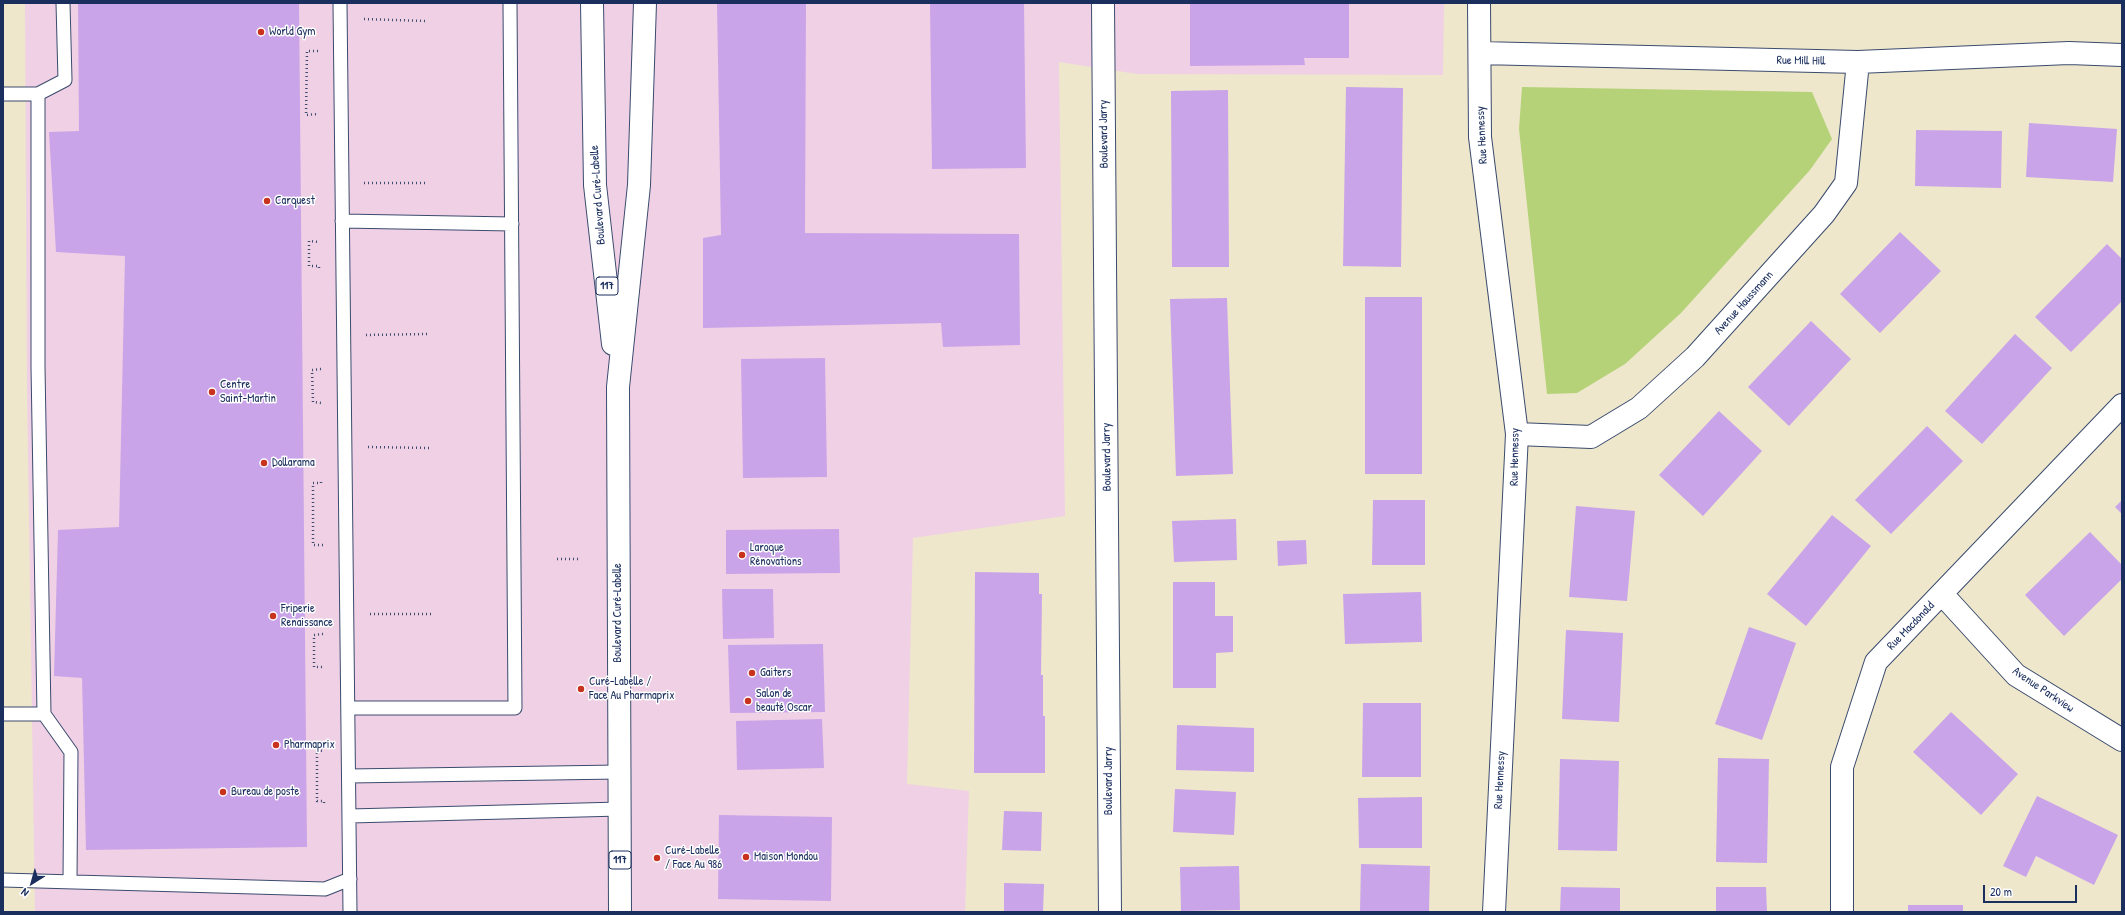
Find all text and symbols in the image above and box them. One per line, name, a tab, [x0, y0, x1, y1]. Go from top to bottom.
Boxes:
place label: World Gym	[269, 25, 315, 39]
marker: World Gym	[256, 27, 266, 37]
street label: Rue Mill Hill	[1776, 53, 1826, 69]
street label: Boulevard Jarry	[1096, 100, 1112, 168]
street label: Rue Hennessy	[1473, 106, 1491, 164]
street label: Boulevard Curé-Labelle	[587, 145, 609, 245]
place label: Carquest	[275, 194, 315, 208]
marker: Carquest	[262, 196, 272, 206]
street label: Avenue Haussmann	[1711, 268, 1777, 338]
road number: 117	[596, 277, 618, 295]
place label: Centre Saint-Martin	[220, 378, 276, 406]
marker: Centre Saint-Martin	[207, 387, 217, 397]
street label: Boulevard Jarry	[1099, 423, 1115, 491]
street label: Rue Hennessy	[1507, 428, 1523, 486]
place label: Dollarama	[272, 456, 315, 470]
marker: Dollarama	[259, 458, 269, 468]
place label: Laroque Rénovations	[750, 541, 802, 569]
marker: Laroque Rénovations	[737, 550, 747, 560]
street label: Boulevard Curé-Labelle	[611, 563, 625, 663]
street label: Rue Macdonald	[1884, 599, 1938, 653]
place label: Friperie Renaissance	[281, 602, 333, 630]
marker: Friperie Renaissance	[268, 611, 278, 621]
street label: Avenue Parkview	[2010, 664, 2076, 716]
place label: Gaiters	[760, 666, 791, 680]
marker: Gaiters	[747, 668, 757, 678]
place label: Curé-Labelle / Face Au Pharmaprix	[589, 675, 675, 703]
marker: Curé-Labelle / Face Au Pharmaprix	[576, 684, 586, 694]
place label: Salon de beauté Oscar	[756, 687, 812, 715]
marker: Salon de beauté Oscar	[743, 696, 753, 706]
place label: Pharmaprix	[284, 738, 335, 752]
marker: Pharmaprix	[271, 740, 281, 750]
street label: Boulevard Jarry	[1102, 747, 1116, 815]
street label: Rue Hennessy	[1491, 751, 1509, 809]
place label: Bureau de poste	[231, 785, 299, 799]
marker: Bureau de poste	[218, 787, 228, 797]
place label: Curé-Labelle / Face Au 986	[665, 844, 722, 872]
place label: Maison Mondou	[754, 850, 818, 864]
road number: 117	[609, 851, 631, 869]
marker: Maison Mondou	[741, 852, 751, 862]
marker: Curé-Labelle / Face Au 986	[652, 853, 662, 863]
north arrow	[12, 863, 52, 903]
scale bar	[1985, 877, 2079, 903]
text: 20 m	[1990, 883, 2012, 900]
text: N	[18, 885, 31, 900]

